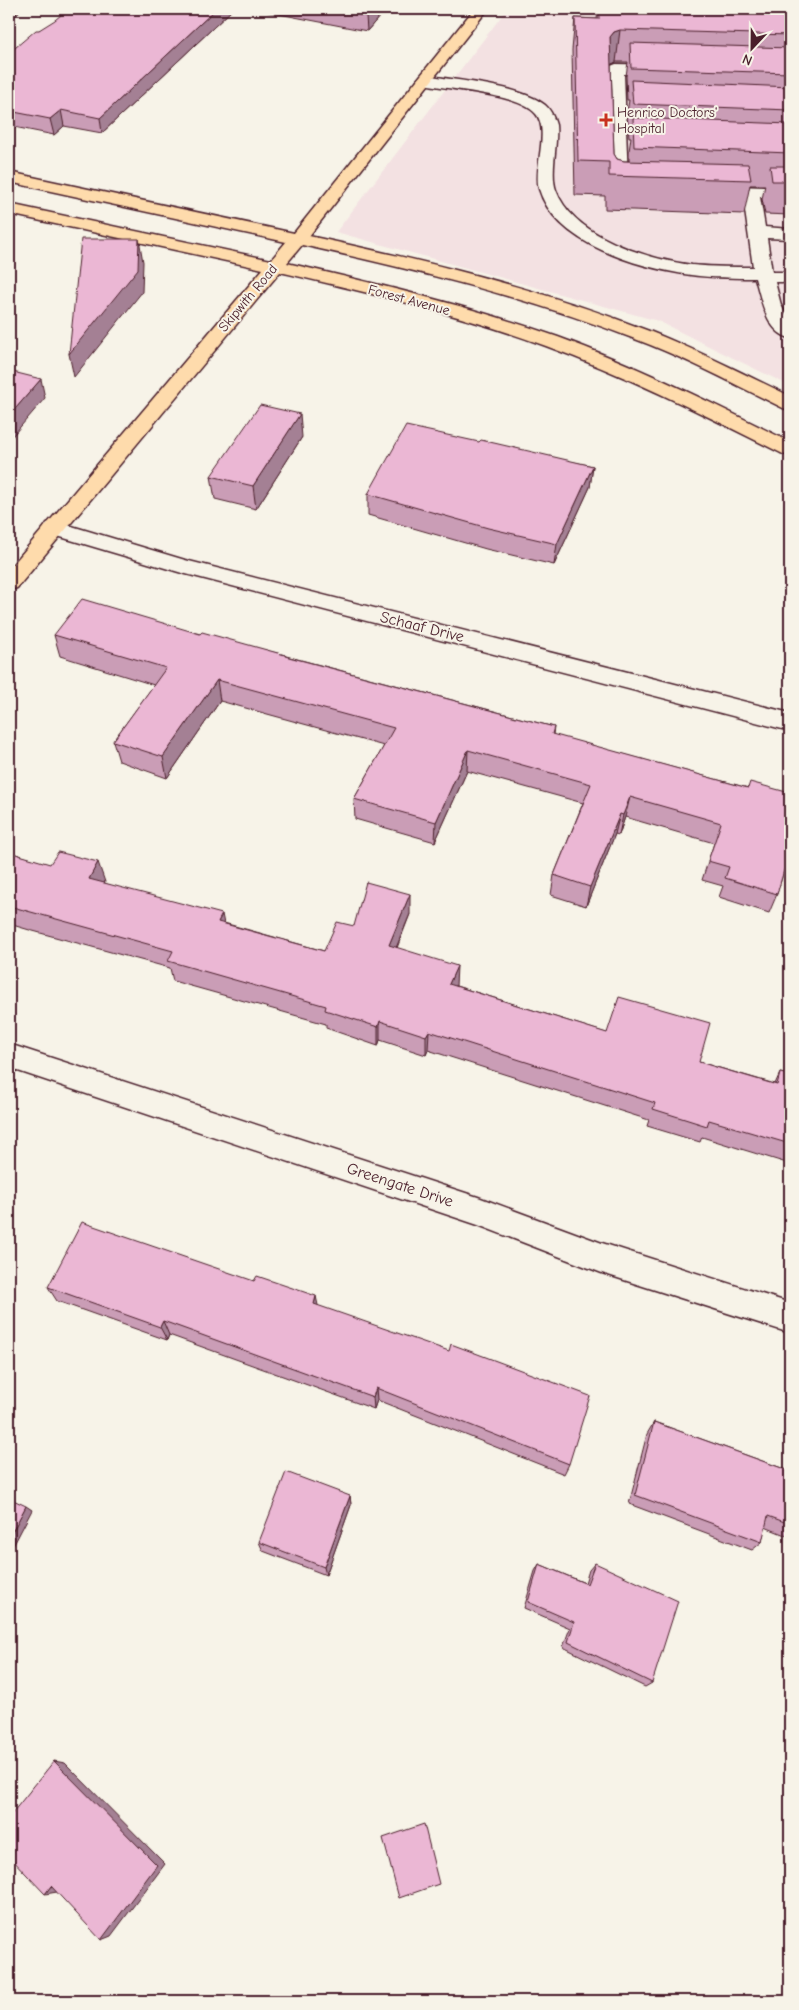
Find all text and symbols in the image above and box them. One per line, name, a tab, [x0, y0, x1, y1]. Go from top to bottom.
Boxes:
north arrow	[726, 22, 776, 72]
text: N	[740, 50, 755, 69]
place label: Henrico Doctors' Hospital	[617, 104, 718, 137]
marker: Henrico Doctors' Hospital	[599, 113, 613, 127]
street label: Skipwith Road	[215, 261, 281, 335]
street label: Forest Avenue	[366, 281, 452, 319]
street label: Schaaf Drive	[378, 608, 466, 646]
street label: Greengate Drive	[344, 1159, 456, 1211]

